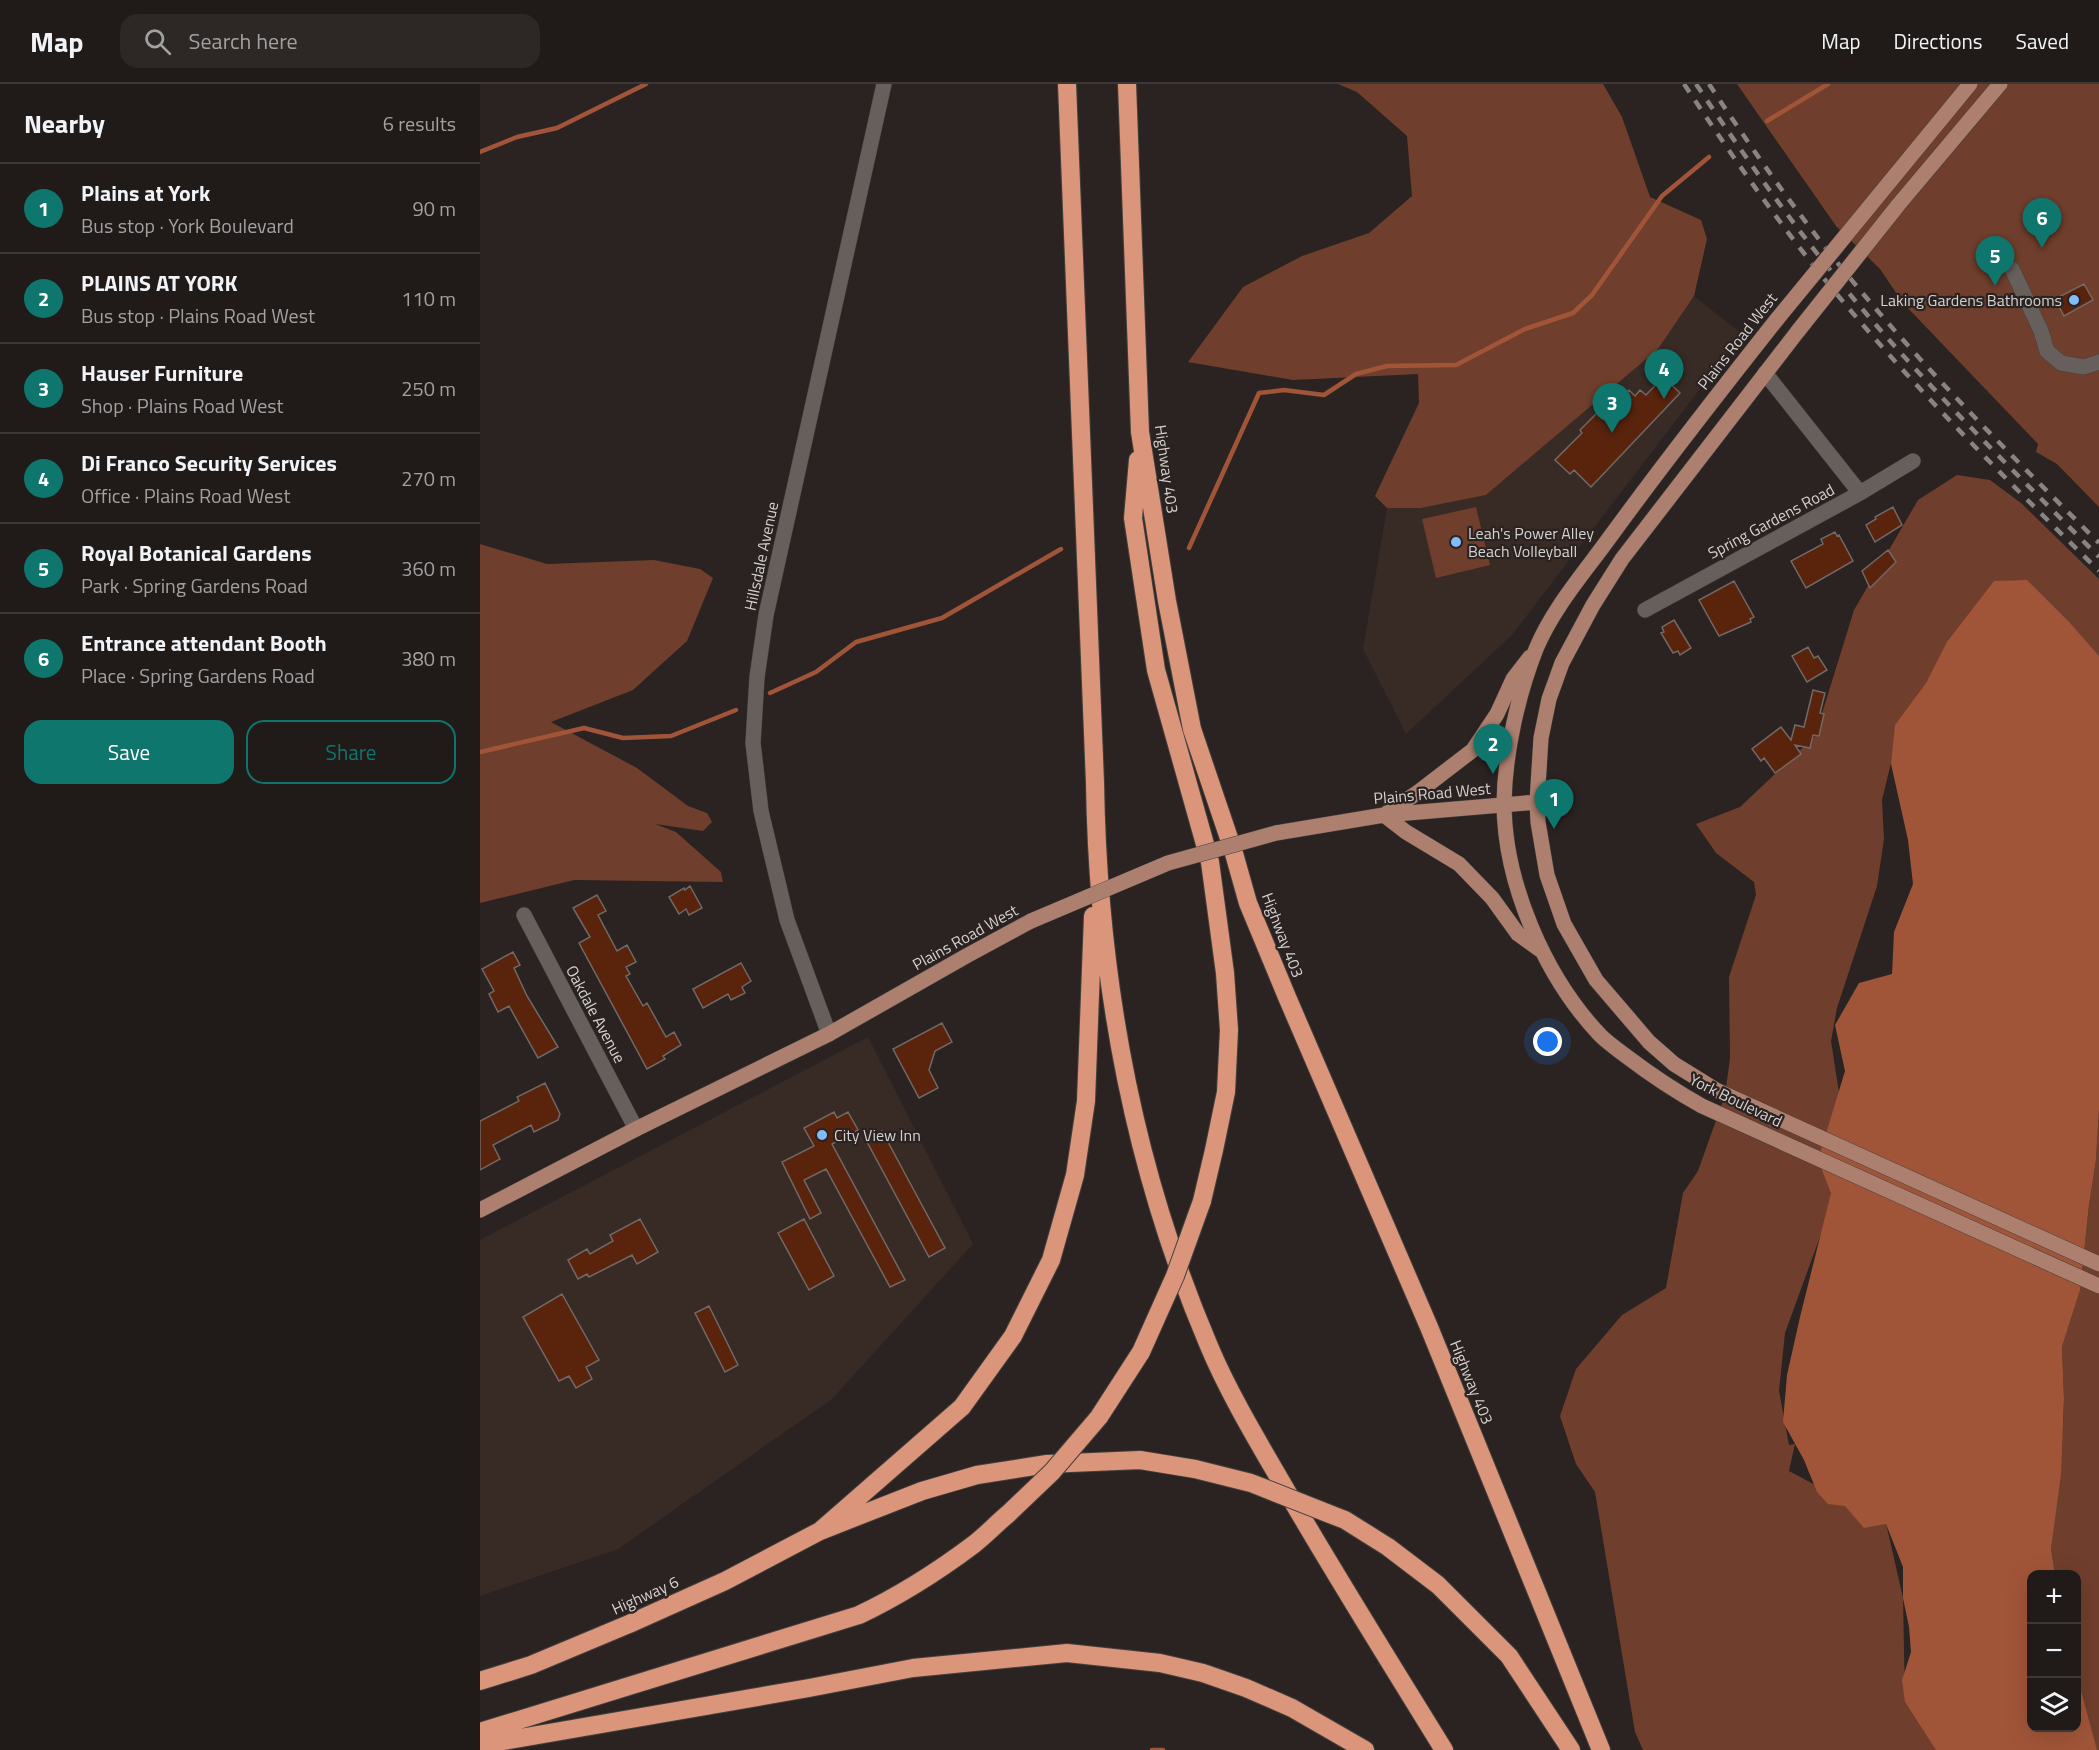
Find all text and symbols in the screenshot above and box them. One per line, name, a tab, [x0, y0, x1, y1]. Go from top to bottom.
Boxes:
search box	[120, 14, 540, 68]
text: Map	[30, 20, 84, 63]
text: Search here	[189, 24, 298, 58]
icon: search	[141, 25, 174, 58]
text: Map	[1821, 25, 1861, 57]
text: Directions	[1894, 25, 1983, 57]
text: Saved	[2016, 25, 2069, 57]
text: Nearby	[24, 104, 105, 143]
text: 6 results	[383, 108, 456, 139]
text: Plains at York	[81, 176, 210, 210]
text: 1	[38, 193, 49, 224]
text: 90 m	[412, 193, 456, 224]
pin: 6	[2022, 198, 2062, 248]
text: Bus stop · York Boulevard	[81, 210, 294, 241]
pin: 5	[1976, 236, 2014, 286]
text: PLAINS AT YORK	[81, 266, 237, 300]
text: 2	[38, 283, 49, 314]
text: 110 m	[401, 283, 456, 314]
street label: Plains Road West	[1691, 287, 1783, 395]
place label: Laking Gardens Bathrooms	[1880, 288, 2062, 312]
marker: Laking Gardens Bathrooms	[2067, 293, 2081, 307]
text: Bus stop · Plains Road West	[81, 300, 315, 331]
pin: 4	[1644, 350, 1684, 399]
text: Hauser Furniture	[81, 356, 243, 390]
text: 3	[38, 373, 49, 404]
text: 250 m	[401, 373, 456, 404]
pin: 3	[1592, 384, 1632, 433]
text: Shop · Plains Road West	[81, 390, 284, 421]
street label: Highway 403	[1149, 423, 1185, 515]
text: Di Franco Security Services	[81, 446, 337, 480]
text: 4	[38, 463, 49, 494]
text: 270 m	[401, 463, 456, 494]
street label: Spring Gardens Road	[1703, 477, 1839, 565]
text: Office · Plains Road West	[81, 480, 290, 511]
street label: Hillsdale Avenue	[738, 499, 784, 613]
place label: Leah's Power Alley Beach Volleyball	[1468, 521, 1594, 563]
marker: Leah's Power Alley Beach Volleyball	[1449, 535, 1463, 549]
text: Royal Botanical Gardens	[81, 536, 312, 570]
text: 5	[38, 553, 49, 584]
text: 360 m	[401, 553, 456, 584]
text: Park · Spring Gardens Road	[81, 570, 308, 601]
text: Entrance attendant Booth	[81, 626, 327, 660]
text: 6	[38, 643, 49, 674]
text: 380 m	[401, 643, 456, 674]
text: Place · Spring Gardens Road	[81, 660, 315, 691]
button: Save	[24, 720, 234, 784]
button: Share	[246, 720, 456, 784]
pin: 2	[1474, 724, 1512, 774]
street label: Plains Road West	[1372, 776, 1492, 810]
pin: 1	[1534, 780, 1574, 829]
street label: Highway 403	[1256, 889, 1310, 981]
street label: Plains Road West	[908, 898, 1022, 976]
street label: Oakdale Avenue	[560, 961, 632, 1067]
your location	[1533, 1027, 1562, 1056]
street label: York Boulevard	[1686, 1067, 1786, 1133]
place label: City View Inn	[834, 1123, 921, 1147]
marker: City View Inn	[815, 1128, 829, 1142]
street label: Highway 403	[1444, 1336, 1500, 1428]
street label: Highway 6	[608, 1570, 682, 1620]
map controls	[2027, 1570, 2081, 1732]
button: +	[2027, 1570, 2081, 1624]
button: −	[2027, 1624, 2081, 1678]
button: layers	[2027, 1678, 2081, 1732]

